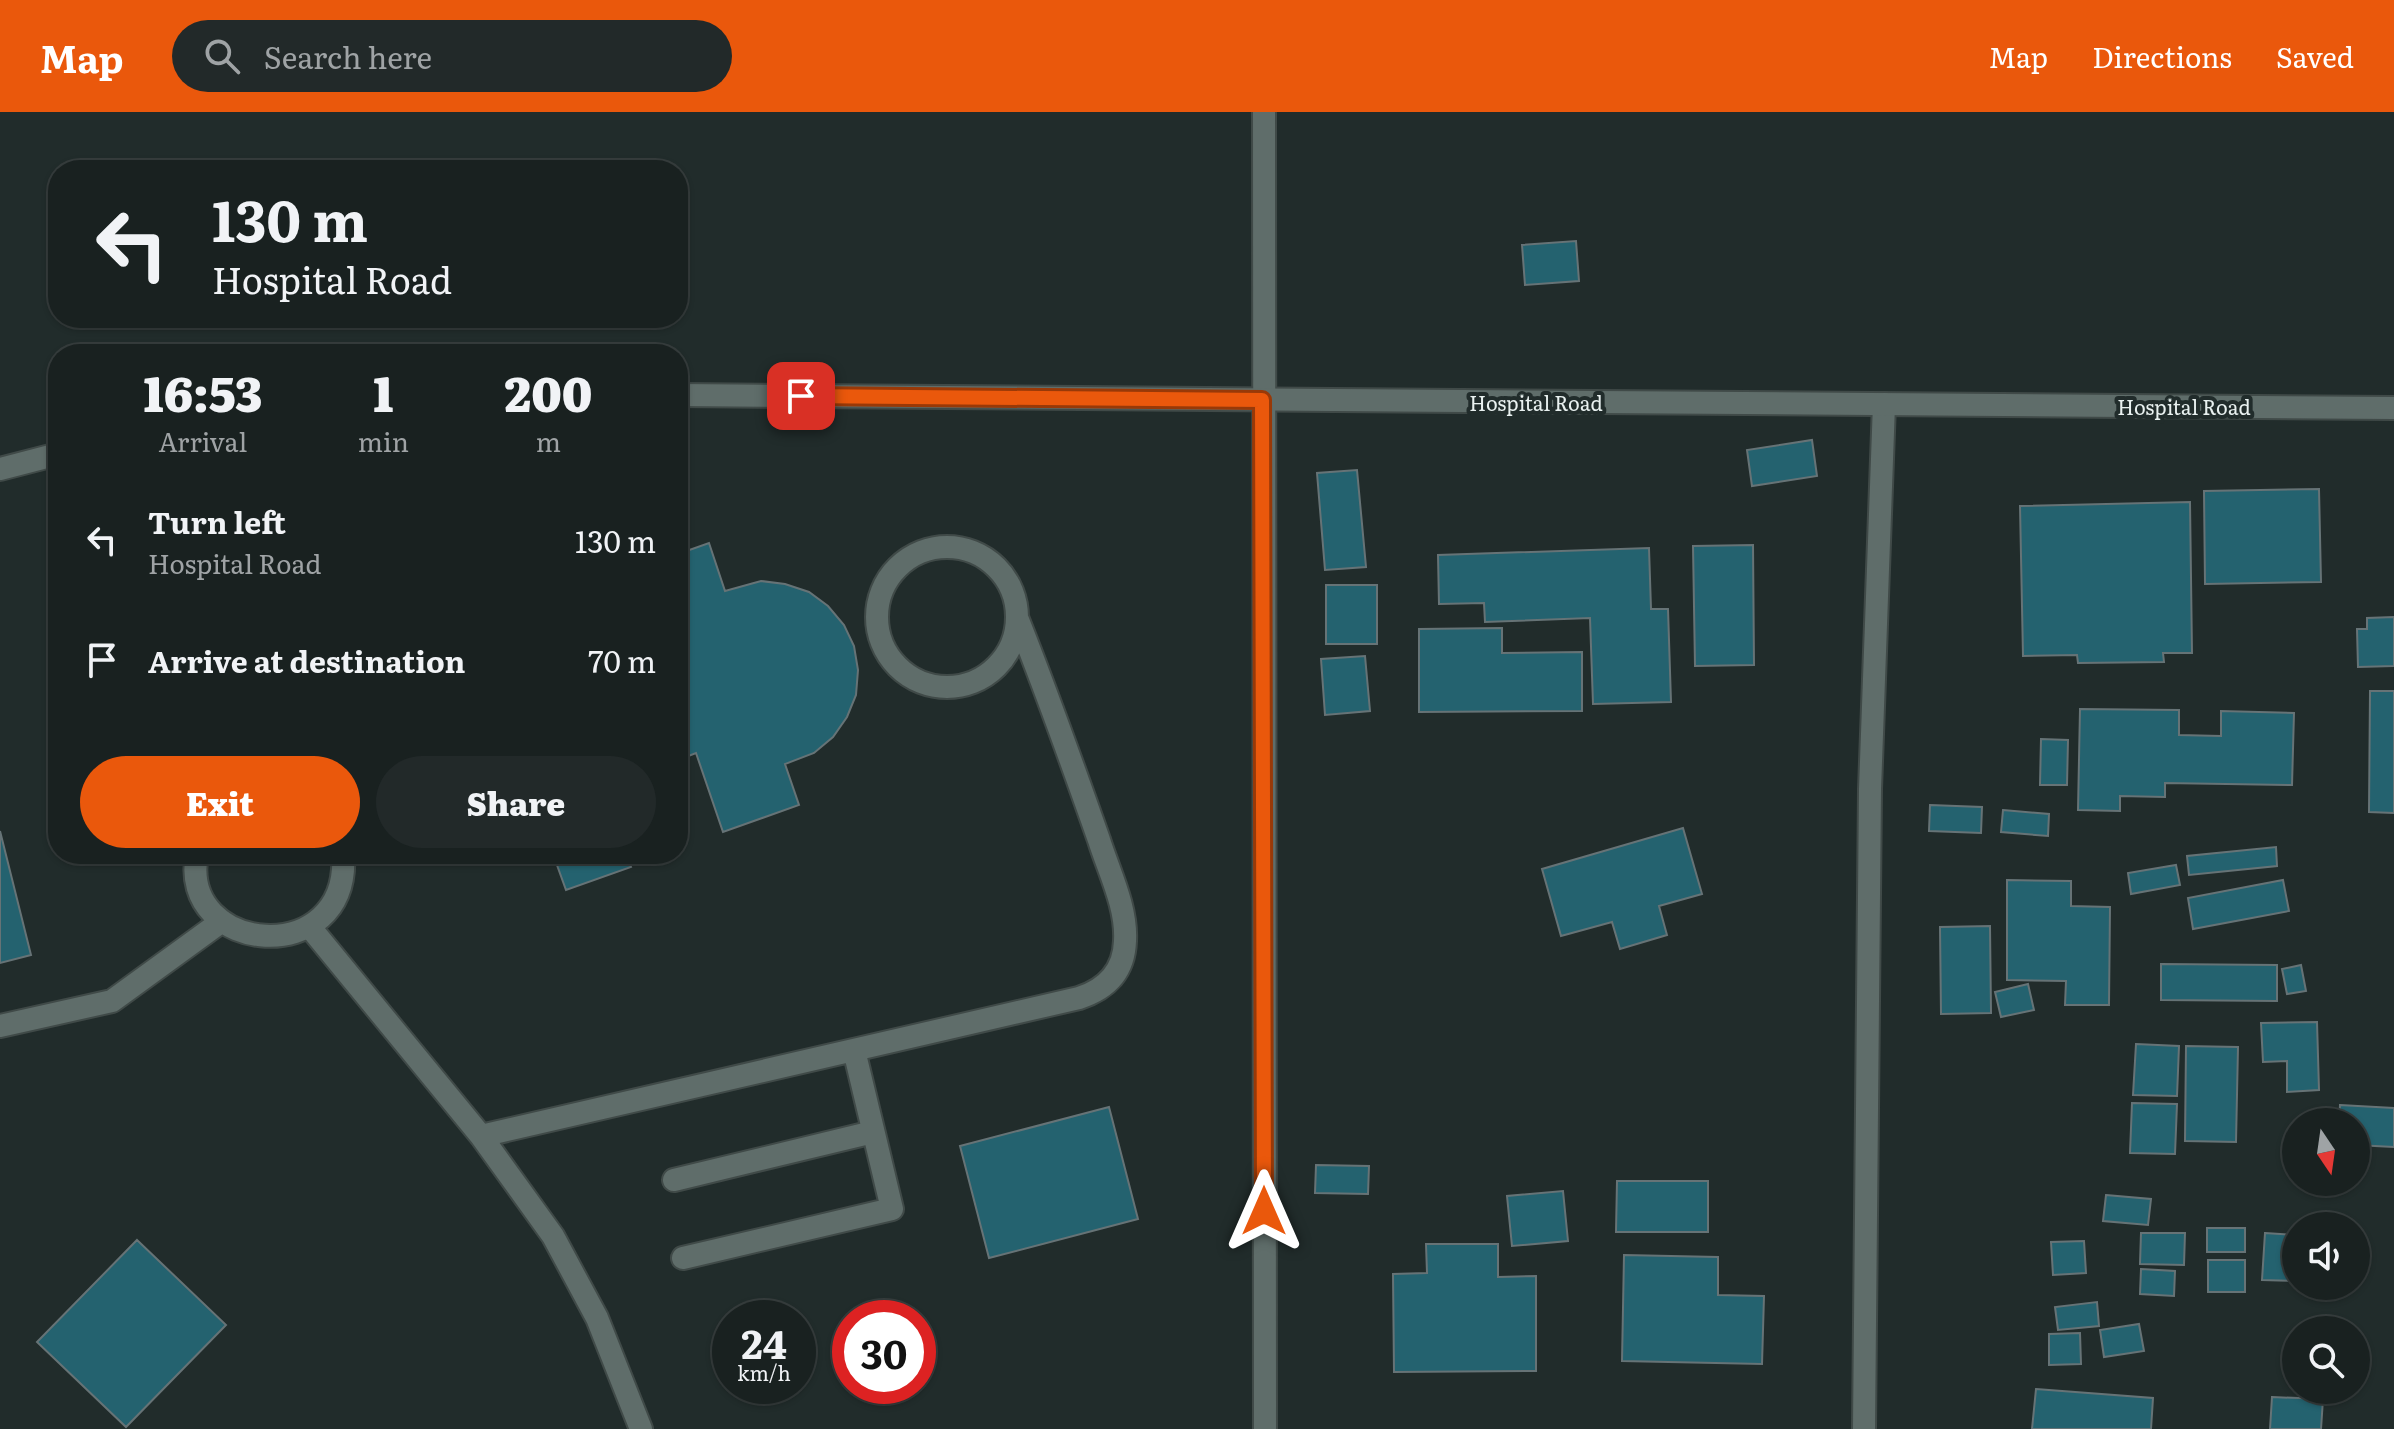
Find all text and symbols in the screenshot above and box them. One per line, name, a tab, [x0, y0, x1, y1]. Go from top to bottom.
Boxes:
search box	[172, 20, 732, 92]
text: Map	[40, 28, 124, 85]
icon: search	[200, 34, 244, 78]
text: Search here	[264, 34, 432, 78]
text: Map	[1989, 35, 2048, 77]
text: Directions	[2092, 35, 2232, 77]
text: Saved	[2276, 35, 2354, 77]
text: 130 m	[212, 176, 368, 259]
icon: left	[80, 192, 184, 296]
text: Hospital Road	[212, 252, 452, 305]
text: 16:53	[144, 356, 262, 427]
text: 1	[373, 356, 393, 427]
text: 200	[505, 356, 592, 427]
pin	[767, 362, 835, 430]
icon: arrive	[779, 374, 823, 418]
street label: Hospital Road	[1469, 387, 1603, 417]
street label: Hospital Road	[2117, 391, 2251, 421]
text: Arrival	[159, 421, 247, 460]
text: min	[358, 421, 409, 460]
text: m	[536, 421, 561, 460]
text: Turn left	[148, 499, 286, 543]
icon: left	[80, 518, 124, 562]
text: 130 m	[575, 518, 656, 562]
text: Hospital Road	[148, 543, 321, 582]
icon: arrive	[80, 638, 124, 682]
text: Arrive at destination	[148, 638, 465, 682]
text: 70 m	[588, 638, 656, 682]
button: Exit	[80, 756, 360, 848]
button: Share	[376, 756, 656, 848]
north arrow	[2282, 1108, 2370, 1196]
map controls	[2282, 1108, 2370, 1404]
position arrow	[1222, 1169, 1306, 1253]
button: sound	[2282, 1212, 2370, 1300]
speed limit sign: 30	[832, 1300, 936, 1404]
text: 24	[741, 1312, 787, 1371]
button: search	[2282, 1316, 2370, 1404]
text: km/h	[737, 1357, 791, 1387]

